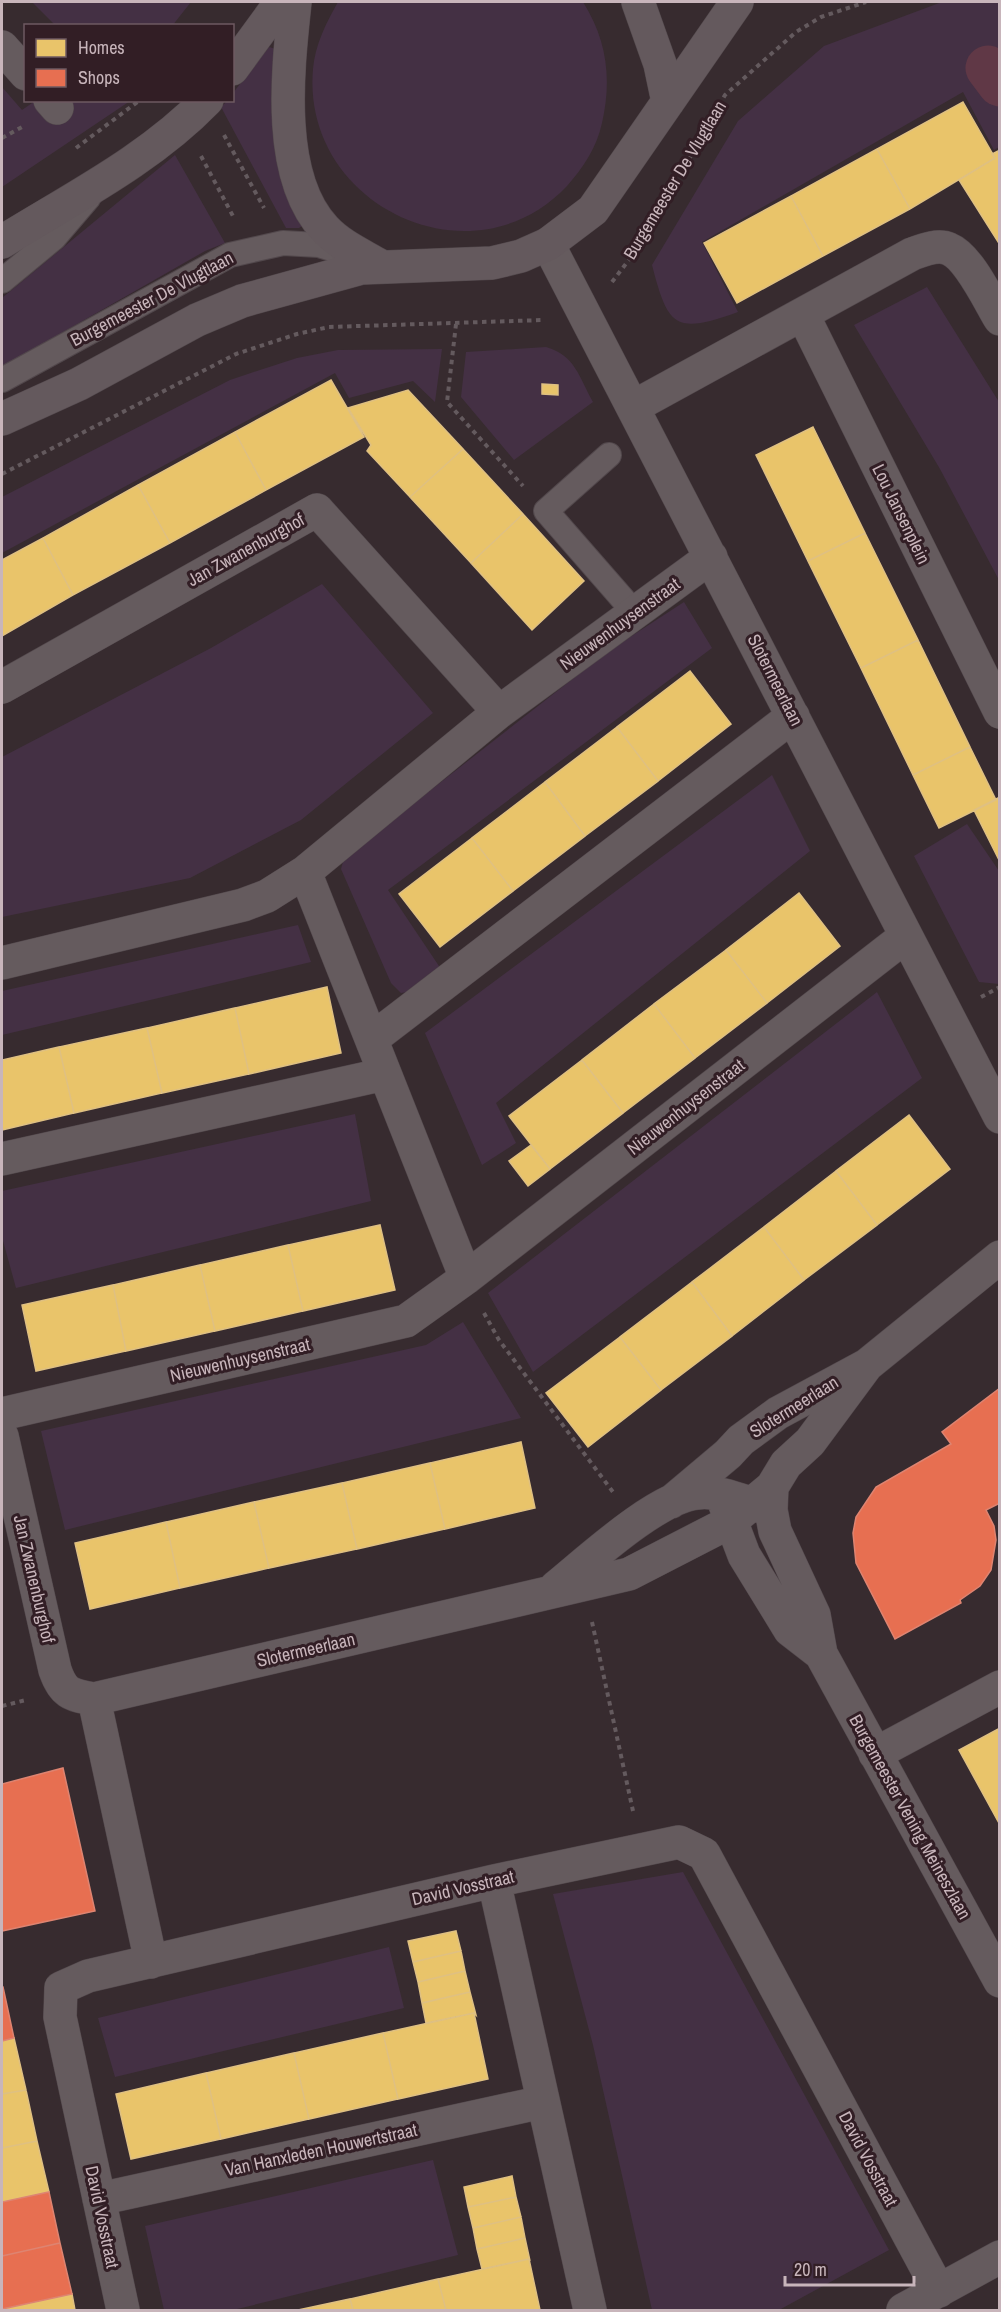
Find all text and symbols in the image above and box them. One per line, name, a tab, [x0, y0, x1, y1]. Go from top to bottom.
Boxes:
legend	[24, 24, 234, 102]
text: Homes	[78, 35, 125, 60]
text: Shops	[78, 65, 120, 90]
street label: Burgemeester De Vlugtlaan	[617, 96, 732, 264]
street label: Burgemeester De Vlugtlaan	[66, 245, 238, 352]
street label: Lou Jansenplein	[866, 460, 936, 568]
street label: Jan Zwanenburghof	[183, 507, 310, 592]
street label: Nieuwenhuysenstraat	[555, 572, 685, 676]
street label: Slotermeerlaan	[742, 630, 809, 730]
street label: Nieuwenhuysenstraat	[622, 1053, 750, 1160]
street label: Nieuwenhuysenstraat	[168, 1331, 312, 1388]
street label: Slotermeerlaan	[745, 1369, 843, 1444]
street label: Jan Zwanenburghof	[8, 1513, 62, 1646]
street label: Slotermeerlaan	[254, 1626, 357, 1673]
street label: Burgemeester Vening Meineszlaan	[844, 1710, 977, 1924]
street label: David Vosstraat	[409, 1864, 516, 1911]
street label: David Vosstraat	[833, 2107, 904, 2211]
street label: Van Hanxleden Houwertstraat	[223, 2117, 419, 2182]
street label: David Vosstraat	[79, 2163, 126, 2270]
scale bar	[785, 2249, 914, 2287]
text: 20 m	[794, 2257, 827, 2282]

